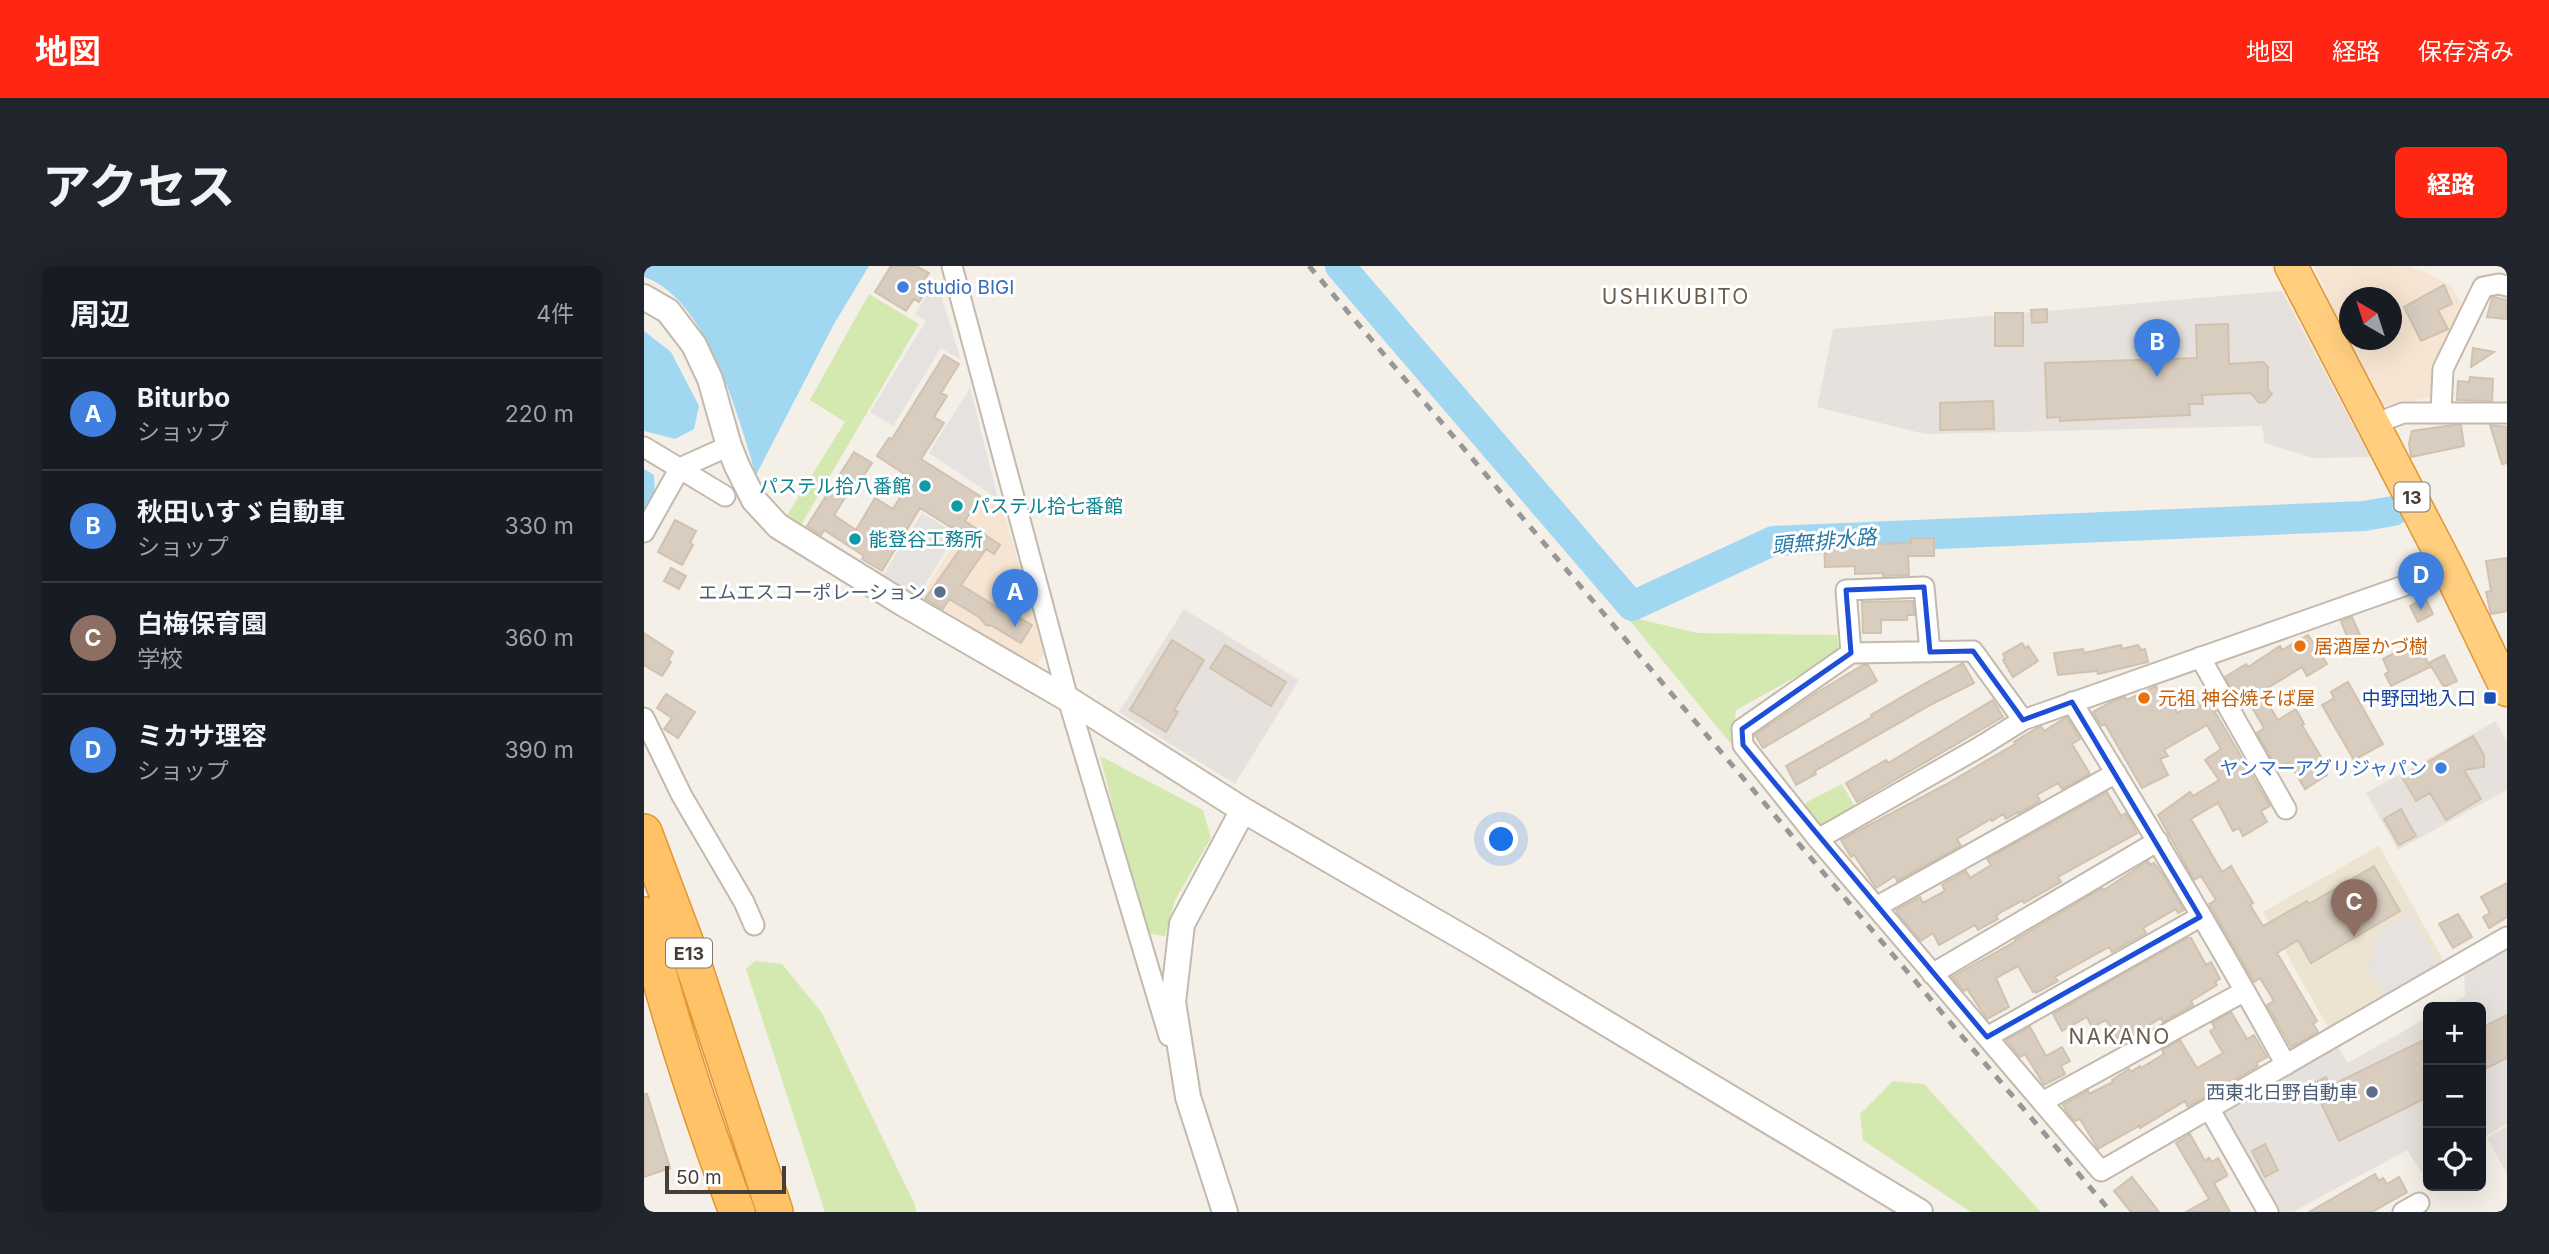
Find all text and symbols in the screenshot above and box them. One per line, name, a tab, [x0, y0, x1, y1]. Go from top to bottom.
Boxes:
text: 地図	[35, 31, 101, 71]
text: 地図	[2246, 37, 2294, 66]
text: 経路	[2332, 37, 2380, 66]
text: 保存済み	[2418, 37, 2514, 66]
button: 経路	[2395, 147, 2507, 218]
text: アクセス	[42, 157, 236, 216]
place label: studio BIGI	[917, 276, 1014, 299]
marker: studio BIGI	[895, 279, 911, 295]
district label: USHIKUBITO	[1602, 284, 1750, 309]
north arrow	[2339, 287, 2402, 350]
text: 周辺	[70, 296, 130, 332]
text: 4件	[536, 300, 574, 328]
pin: B	[2134, 319, 2180, 377]
text: Biturbo	[137, 382, 230, 413]
text: A	[84, 400, 102, 428]
text: 220 m	[505, 400, 574, 428]
text: ショップ	[137, 418, 229, 446]
place label: パステル拾八番館	[759, 475, 911, 498]
marker: パステル拾八番館	[917, 478, 933, 494]
road number: 13	[2394, 482, 2430, 512]
place label: パステル拾七番館	[971, 495, 1123, 518]
text: 秋田いすゞ自動車	[137, 496, 345, 527]
marker: パステル拾七番館	[949, 498, 965, 514]
text: B	[85, 512, 101, 540]
text: 330 m	[504, 512, 574, 540]
water label: 頭無排水路	[1771, 524, 1879, 558]
place label: 能登谷工務所	[869, 528, 983, 551]
marker: 能登谷工務所	[847, 531, 863, 547]
text: ショップ	[137, 533, 229, 561]
pin: D	[2398, 552, 2444, 610]
pin: A	[992, 569, 1038, 627]
place label: エムエスコーポレーション	[698, 581, 926, 604]
marker: エムエスコーポレーション	[932, 584, 948, 600]
text: 白梅保育園	[137, 608, 267, 639]
text: C	[84, 624, 102, 652]
text: 360 m	[504, 624, 574, 652]
place label: 居酒屋かづ樹	[2314, 635, 2428, 658]
marker: 居酒屋かづ樹	[2292, 638, 2308, 654]
text: 学校	[137, 645, 183, 673]
place label: 元祖 神谷焼そば屋	[2158, 687, 2315, 710]
place label: 中野団地入口	[2362, 687, 2476, 710]
marker: 元祖 神谷焼そば屋	[2136, 690, 2152, 706]
marker: 中野団地入口	[2482, 690, 2498, 706]
text: ミカサ理容	[137, 720, 267, 751]
text: D	[85, 736, 101, 764]
text: 390 m	[504, 736, 574, 764]
text: ショップ	[137, 757, 229, 785]
place label: ヤンマーアグリジャパン	[2220, 757, 2427, 780]
marker: ヤンマーアグリジャパン	[2433, 760, 2449, 776]
your location	[1484, 822, 1518, 856]
pin: C	[2331, 879, 2377, 937]
road number: E13	[666, 938, 712, 968]
map controls	[2423, 1002, 2486, 1191]
button: +	[2423, 1002, 2486, 1065]
district label: NAKANO	[2069, 1024, 2171, 1049]
button: −	[2423, 1065, 2486, 1128]
place label: 西東北日野自動車	[2206, 1081, 2358, 1104]
marker: 西東北日野自動車	[2364, 1084, 2380, 1100]
button: locate	[2423, 1128, 2486, 1191]
scale bar	[665, 1163, 786, 1195]
text: 50 m	[676, 1166, 722, 1189]

